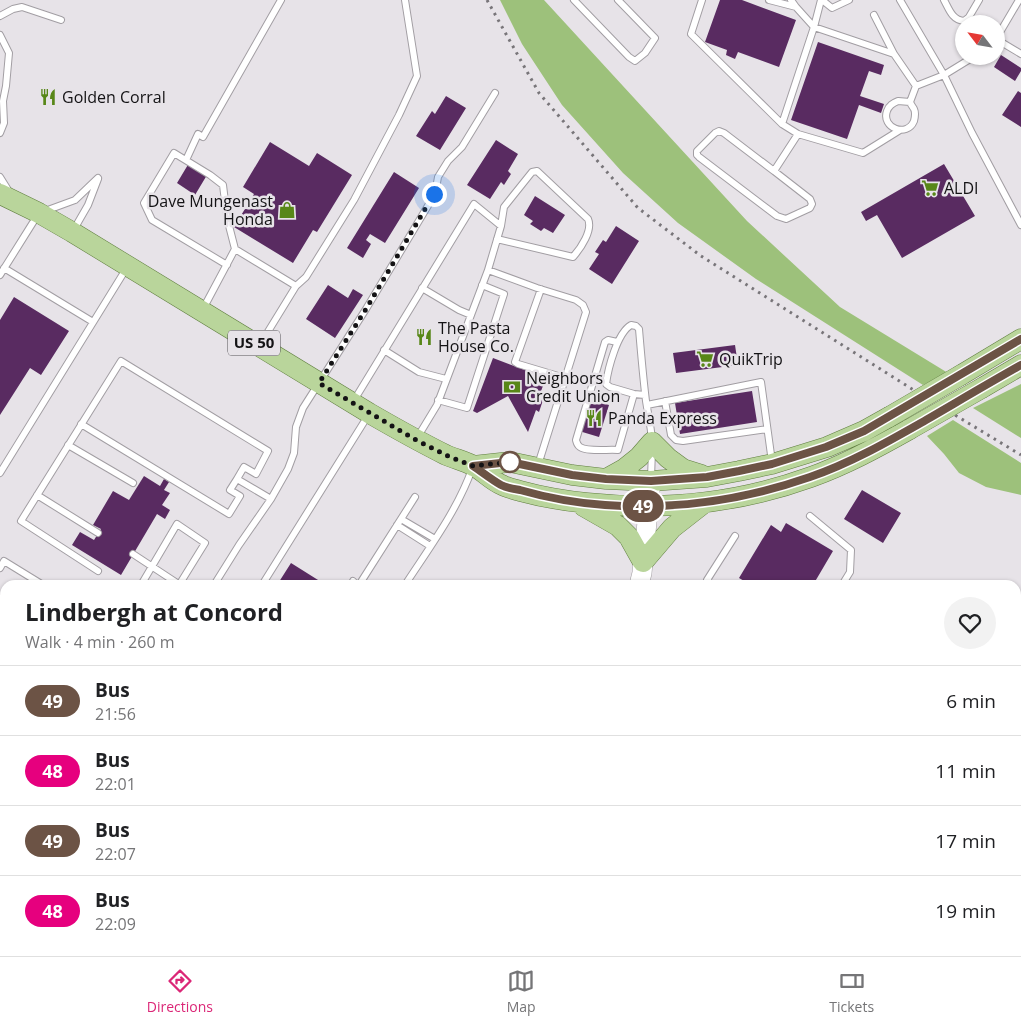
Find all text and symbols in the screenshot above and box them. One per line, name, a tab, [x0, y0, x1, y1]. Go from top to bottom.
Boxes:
north arrow	[955, 15, 1005, 65]
map controls	[955, 15, 1005, 65]
place label: Golden Corral	[62, 86, 166, 108]
restaurant icon: Golden Corral	[38, 87, 58, 107]
place label: ALDI	[944, 177, 979, 199]
supermarket icon: ALDI	[920, 178, 940, 198]
your location	[422, 182, 447, 207]
place label: Dave Mungenast Honda	[148, 190, 273, 230]
shop icon: Dave Mungenast Honda	[277, 200, 297, 220]
place label: The Pasta House Co.	[438, 317, 514, 357]
restaurant icon: The Pasta House Co.	[414, 327, 434, 347]
road number: US 50	[228, 330, 280, 356]
place label: QuikTrip	[719, 348, 783, 370]
supermarket icon: QuikTrip	[695, 349, 715, 369]
place label: Neighbors Credit Union	[526, 367, 620, 407]
bank icon: Neighbors Credit Union	[502, 377, 522, 397]
place label: Panda Express	[608, 407, 717, 429]
restaurant icon: Panda Express	[584, 408, 604, 428]
unlabelled marker	[499, 451, 521, 473]
line badge: 49	[620, 490, 666, 522]
text: 49	[633, 494, 653, 518]
text: Lindbergh at Concord	[25, 595, 283, 628]
button: heart	[944, 597, 996, 649]
text: Walk · 4 min · 260 m	[25, 631, 175, 653]
text: Bus	[95, 677, 130, 703]
text: 6 min	[946, 688, 996, 714]
text: 49	[42, 689, 63, 713]
text: 21:56	[95, 703, 136, 725]
text: Bus	[95, 747, 130, 773]
text: 11 min	[935, 758, 996, 784]
text: 48	[42, 759, 63, 783]
text: 22:01	[95, 773, 136, 795]
text: Bus	[95, 817, 130, 843]
text: 17 min	[935, 828, 996, 854]
text: 49	[42, 829, 63, 853]
text: 22:07	[95, 843, 136, 865]
text: Bus	[95, 887, 130, 913]
text: 19 min	[935, 898, 996, 924]
text: 48	[42, 899, 63, 923]
text: 22:09	[95, 913, 136, 935]
tab: Directions	[147, 967, 213, 1016]
tab: Map	[507, 967, 536, 1016]
tab: Tickets	[829, 967, 874, 1016]

